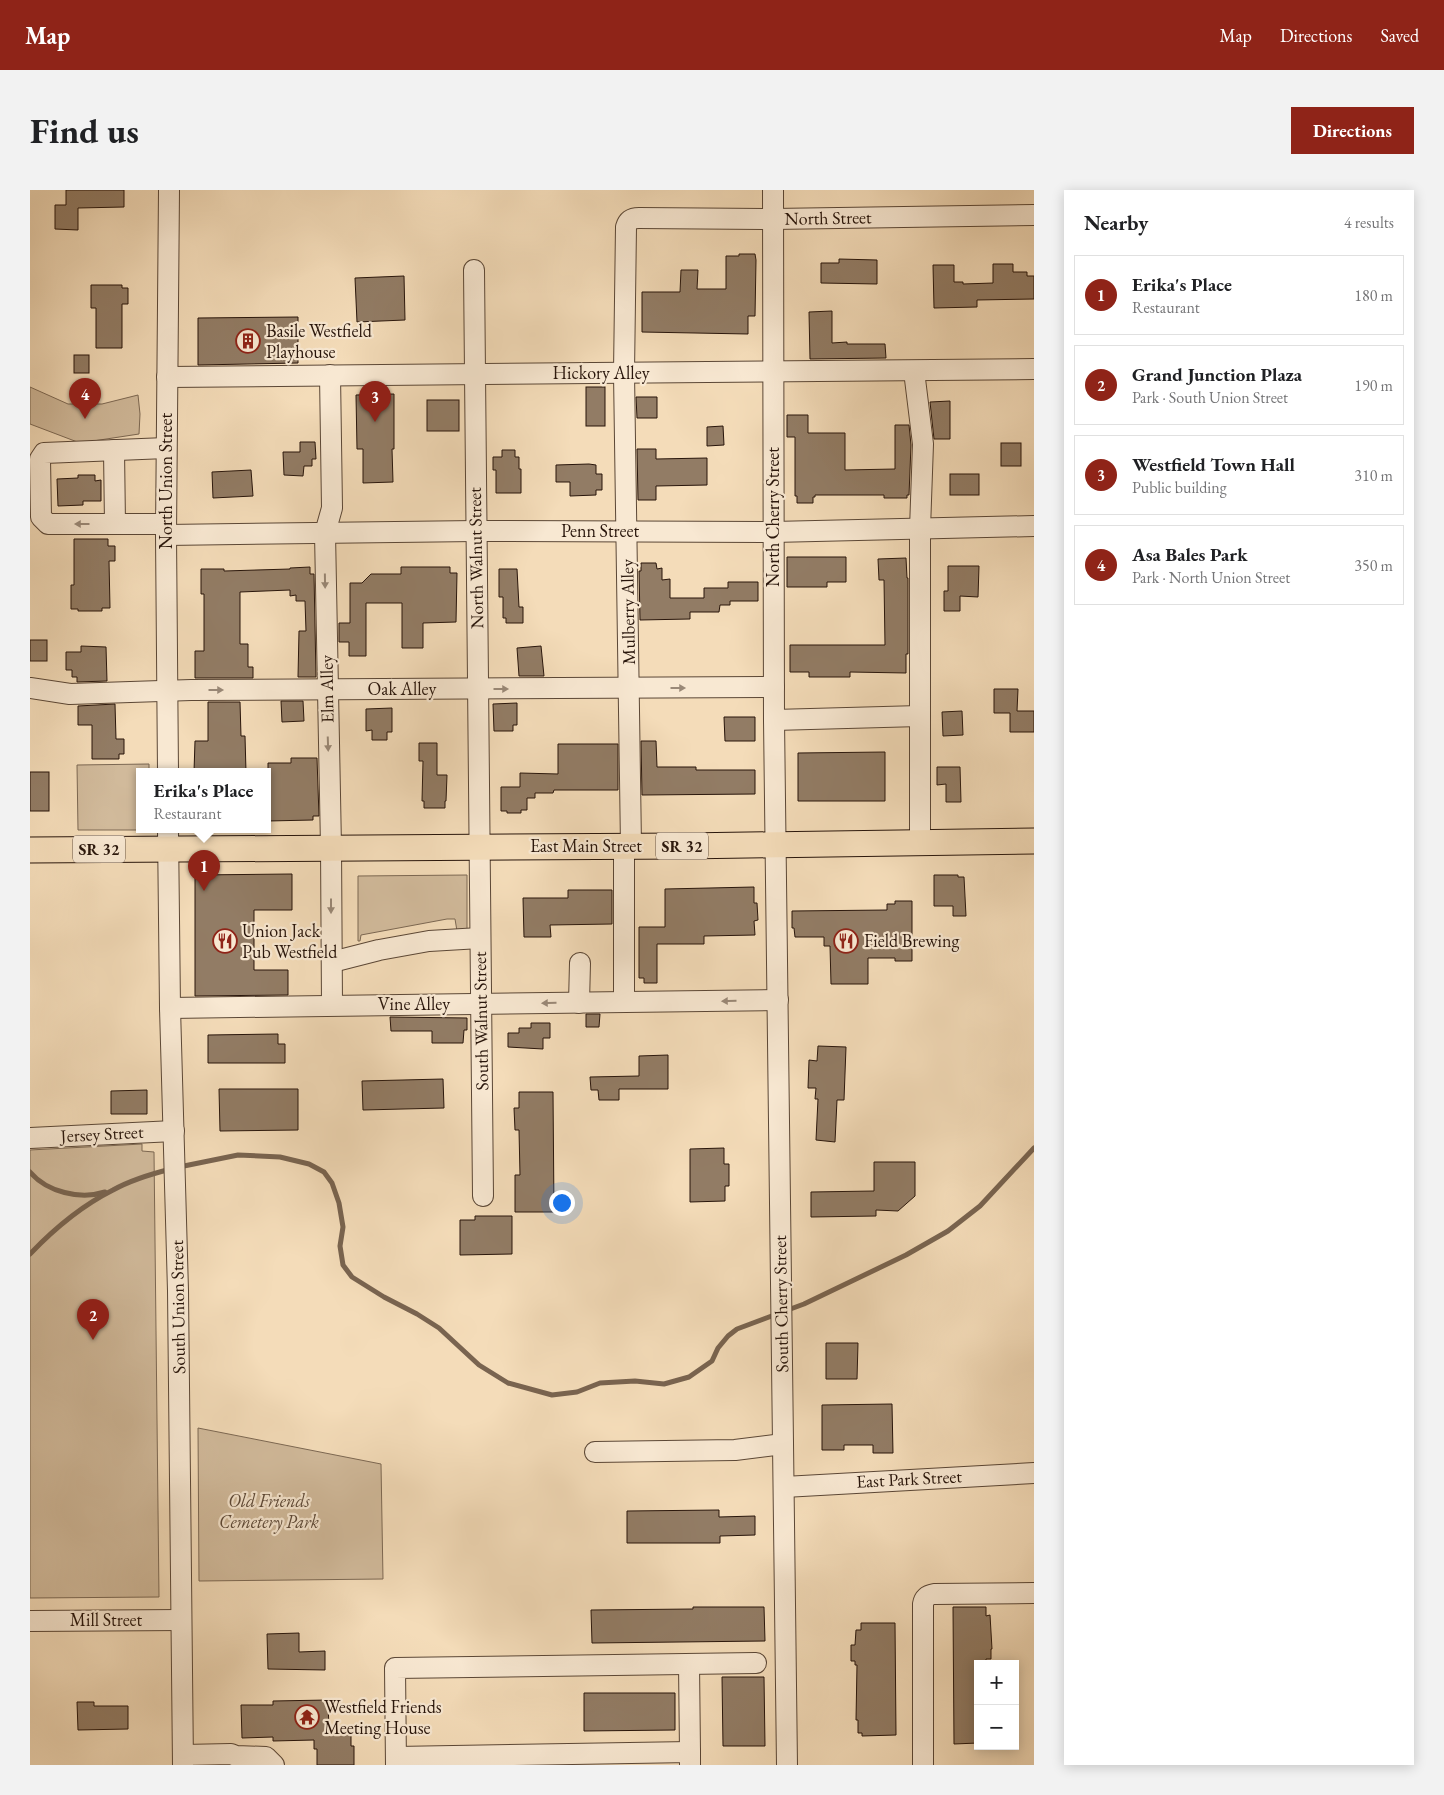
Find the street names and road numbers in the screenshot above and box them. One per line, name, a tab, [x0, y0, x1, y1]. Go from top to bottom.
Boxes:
street label: North Street	[784, 205, 872, 230]
street label: Hickory Alley	[552, 361, 650, 384]
street label: North Union Street	[154, 412, 177, 549]
street label: North Cherry Street	[761, 447, 784, 587]
street label: North Walnut Street	[463, 487, 488, 629]
street label: Penn Street	[561, 519, 639, 542]
street label: Mulberry Alley	[615, 559, 640, 665]
street label: Elm Alley	[314, 655, 339, 723]
street label: Oak Alley	[368, 677, 437, 700]
road number: SR 32	[656, 832, 708, 859]
street label: East Main Street	[530, 834, 642, 857]
road number: SR 32	[73, 836, 125, 862]
street label: South Walnut Street	[468, 951, 493, 1091]
street label: Vine Alley	[378, 992, 450, 1015]
street label: Jersey Street	[58, 1120, 144, 1147]
street label: South Cherry Street	[768, 1235, 793, 1373]
street label: South Union Street	[165, 1239, 190, 1374]
street label: East Park Street	[856, 1464, 963, 1493]
street label: Mill Street	[70, 1608, 143, 1631]

